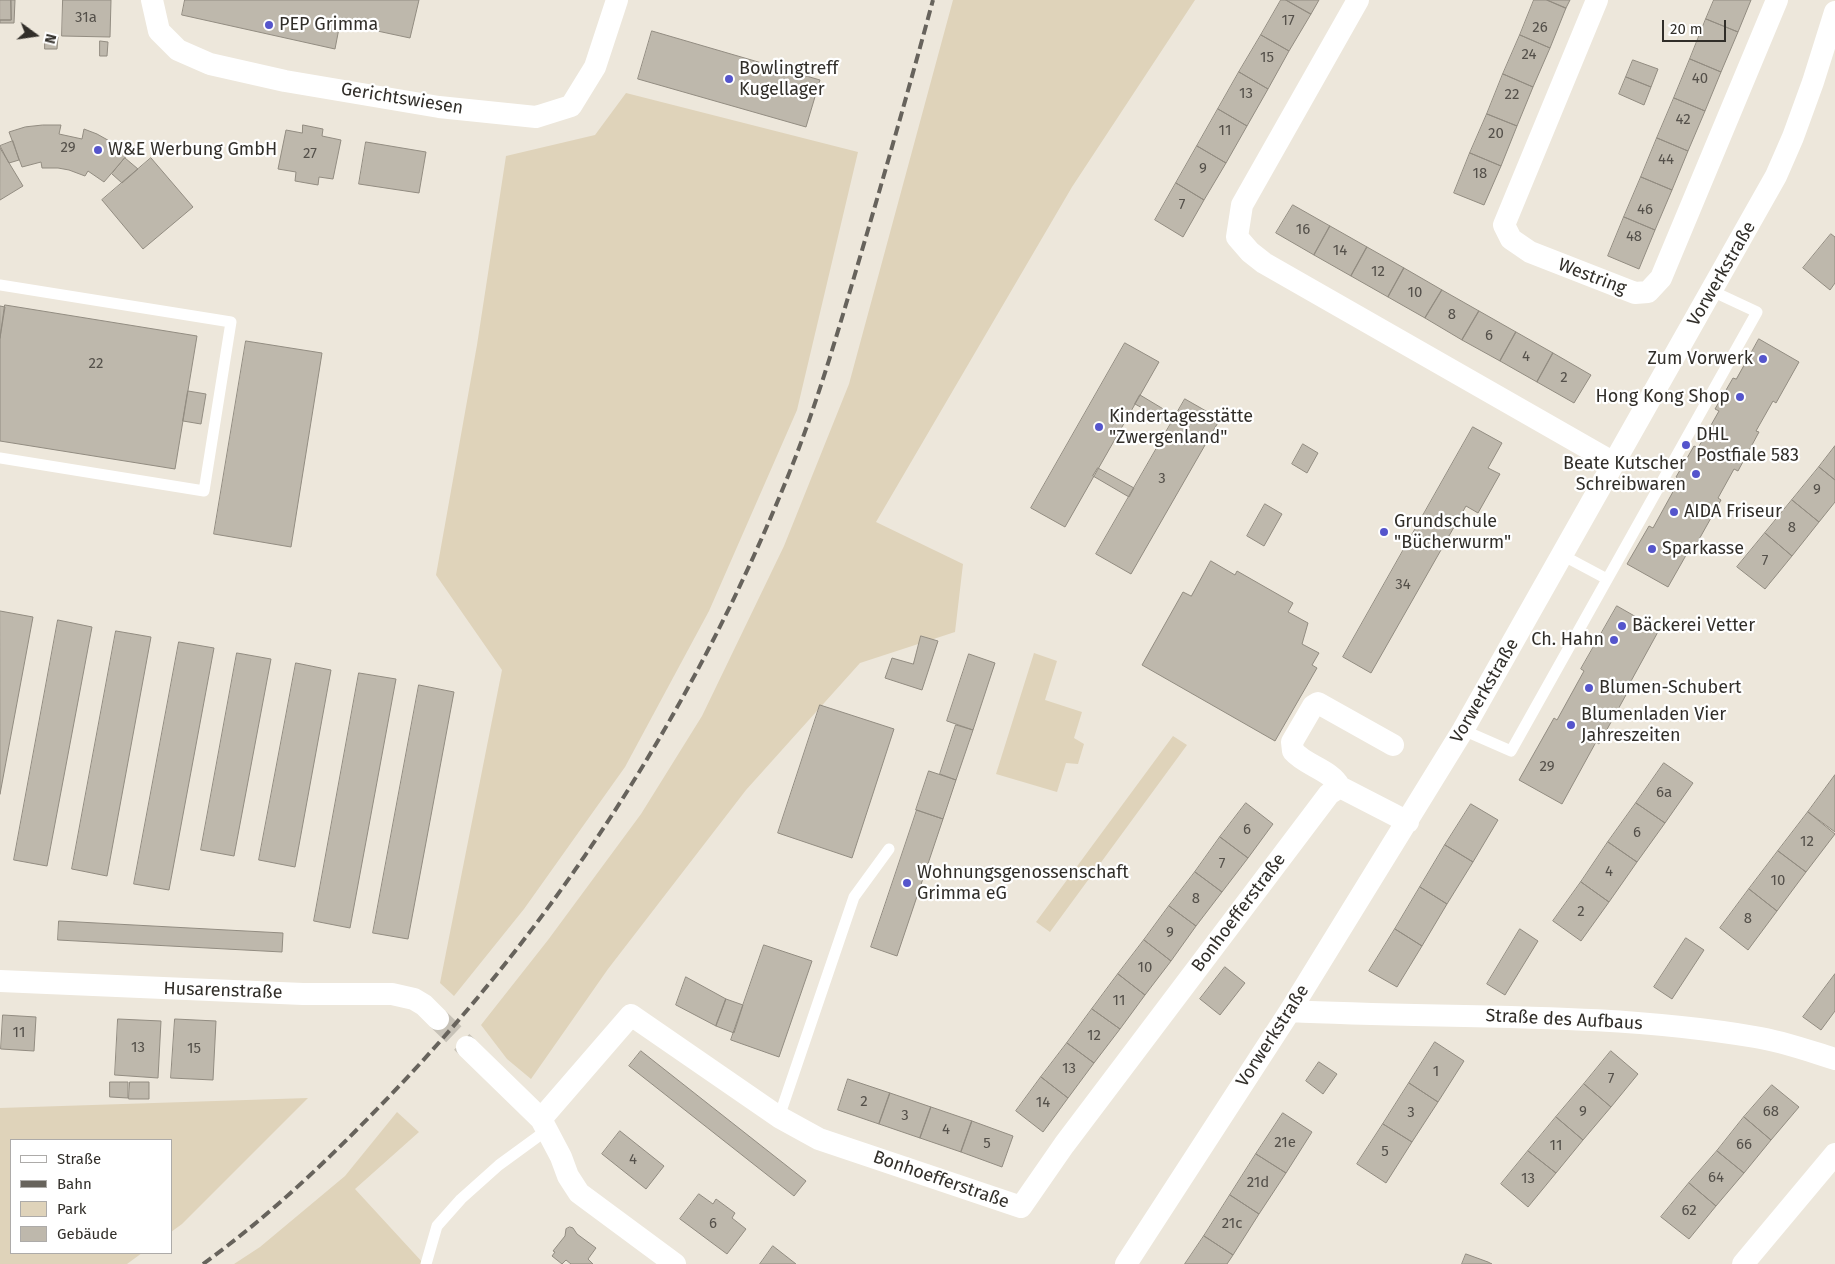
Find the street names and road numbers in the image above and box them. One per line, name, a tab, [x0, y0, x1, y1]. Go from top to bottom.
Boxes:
street label: Gerichtswiesen	[339, 79, 465, 119]
street label: Vorwerkstraße	[1683, 218, 1761, 330]
street label: Westring	[1555, 254, 1629, 300]
street label: Vorwerkstraße	[1446, 635, 1524, 747]
street label: Bonhoefferstraße	[1187, 850, 1291, 976]
street label: Husarenstraße	[163, 978, 283, 1004]
street label: Vorwerkstraße	[1232, 981, 1314, 1091]
street label: Straße des Aufbaus	[1485, 1005, 1643, 1035]
street label: Bonhoefferstraße	[870, 1147, 1012, 1213]

